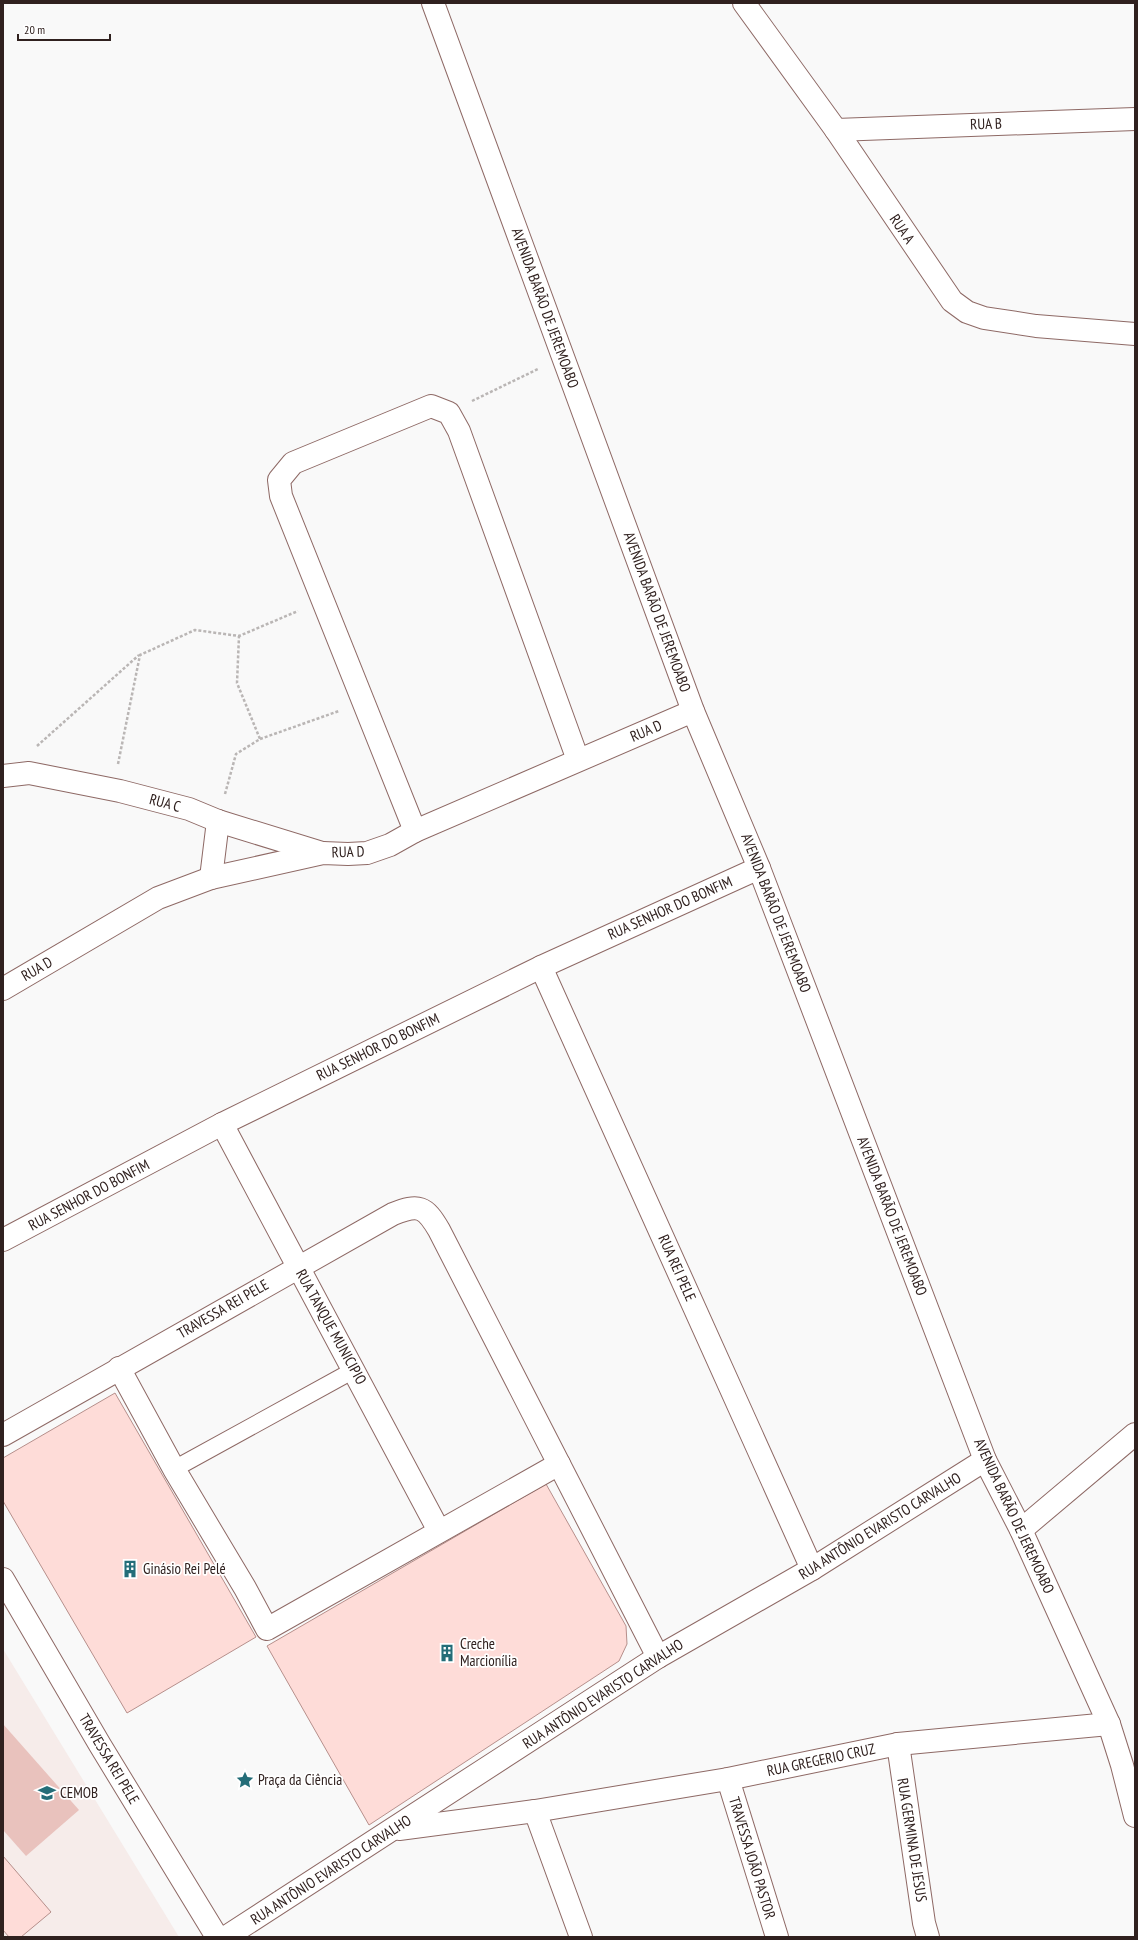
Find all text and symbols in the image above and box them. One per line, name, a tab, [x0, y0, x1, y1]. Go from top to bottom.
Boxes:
scale bar	[18, 16, 110, 42]
text: 20 m	[24, 22, 45, 37]
street label: RUA B	[970, 113, 1002, 134]
street label: RUA A	[886, 210, 920, 248]
street label: AVENIDA BARÃO DE JEREMOABO	[508, 225, 583, 391]
street label: AVENIDA BARÃO DE JEREMOABO	[620, 529, 695, 695]
street label: RUA D	[627, 715, 665, 746]
street label: RUA C	[147, 789, 183, 816]
street label: AVENIDA BARÃO DE JEREMOABO	[737, 830, 816, 995]
street label: RUA D	[331, 841, 365, 862]
street label: RUA SENHOR DO BONFIM	[605, 872, 735, 944]
street label: RUA D	[18, 952, 56, 985]
street label: RUA SENHOR DO BONFIM	[313, 1009, 442, 1085]
street label: AVENIDA BARÃO DE JEREMOABO	[853, 1133, 932, 1298]
street label: RUA SENHOR DO BONFIM	[25, 1155, 153, 1234]
street label: RUA REI PELE	[654, 1232, 701, 1304]
street label: RUA TANQUE MUNICIPIO	[292, 1266, 371, 1388]
street label: TRAVESSA REI PELE	[174, 1275, 272, 1342]
street label: AVENIDA BARÃO DE JEREMOABO	[970, 1435, 1059, 1596]
street label: RUA ANTÔNIO EVARISTO CARVALHO	[795, 1468, 964, 1583]
building icon: Ginásio Rei Pelé	[120, 1559, 140, 1579]
place label: Ginásio Rei Pelé	[143, 1559, 226, 1578]
place label: Creche Marcionília	[460, 1634, 517, 1670]
street label: RUA ANTÔNIO EVARISTO CARVALHO	[519, 1635, 687, 1753]
building icon: Creche Marcionília	[437, 1643, 457, 1663]
street label: TRAVESSA REI PELE	[75, 1710, 144, 1807]
street label: RUA GREGERIO CRUZ	[765, 1739, 877, 1780]
place icon: Praça da Ciência	[235, 1770, 255, 1790]
place label: Praça da Ciência	[258, 1770, 342, 1789]
street label: RUA GERMINA DE JESUS	[893, 1777, 932, 1903]
school or university icon: CEMOB	[37, 1783, 57, 1803]
place label: CEMOB	[60, 1783, 98, 1802]
street label: TRAVESSA JOÃO PASTOR	[725, 1794, 780, 1921]
street label: RUA ANTÔNIO EVARISTO CARVALHO	[247, 1811, 415, 1929]

